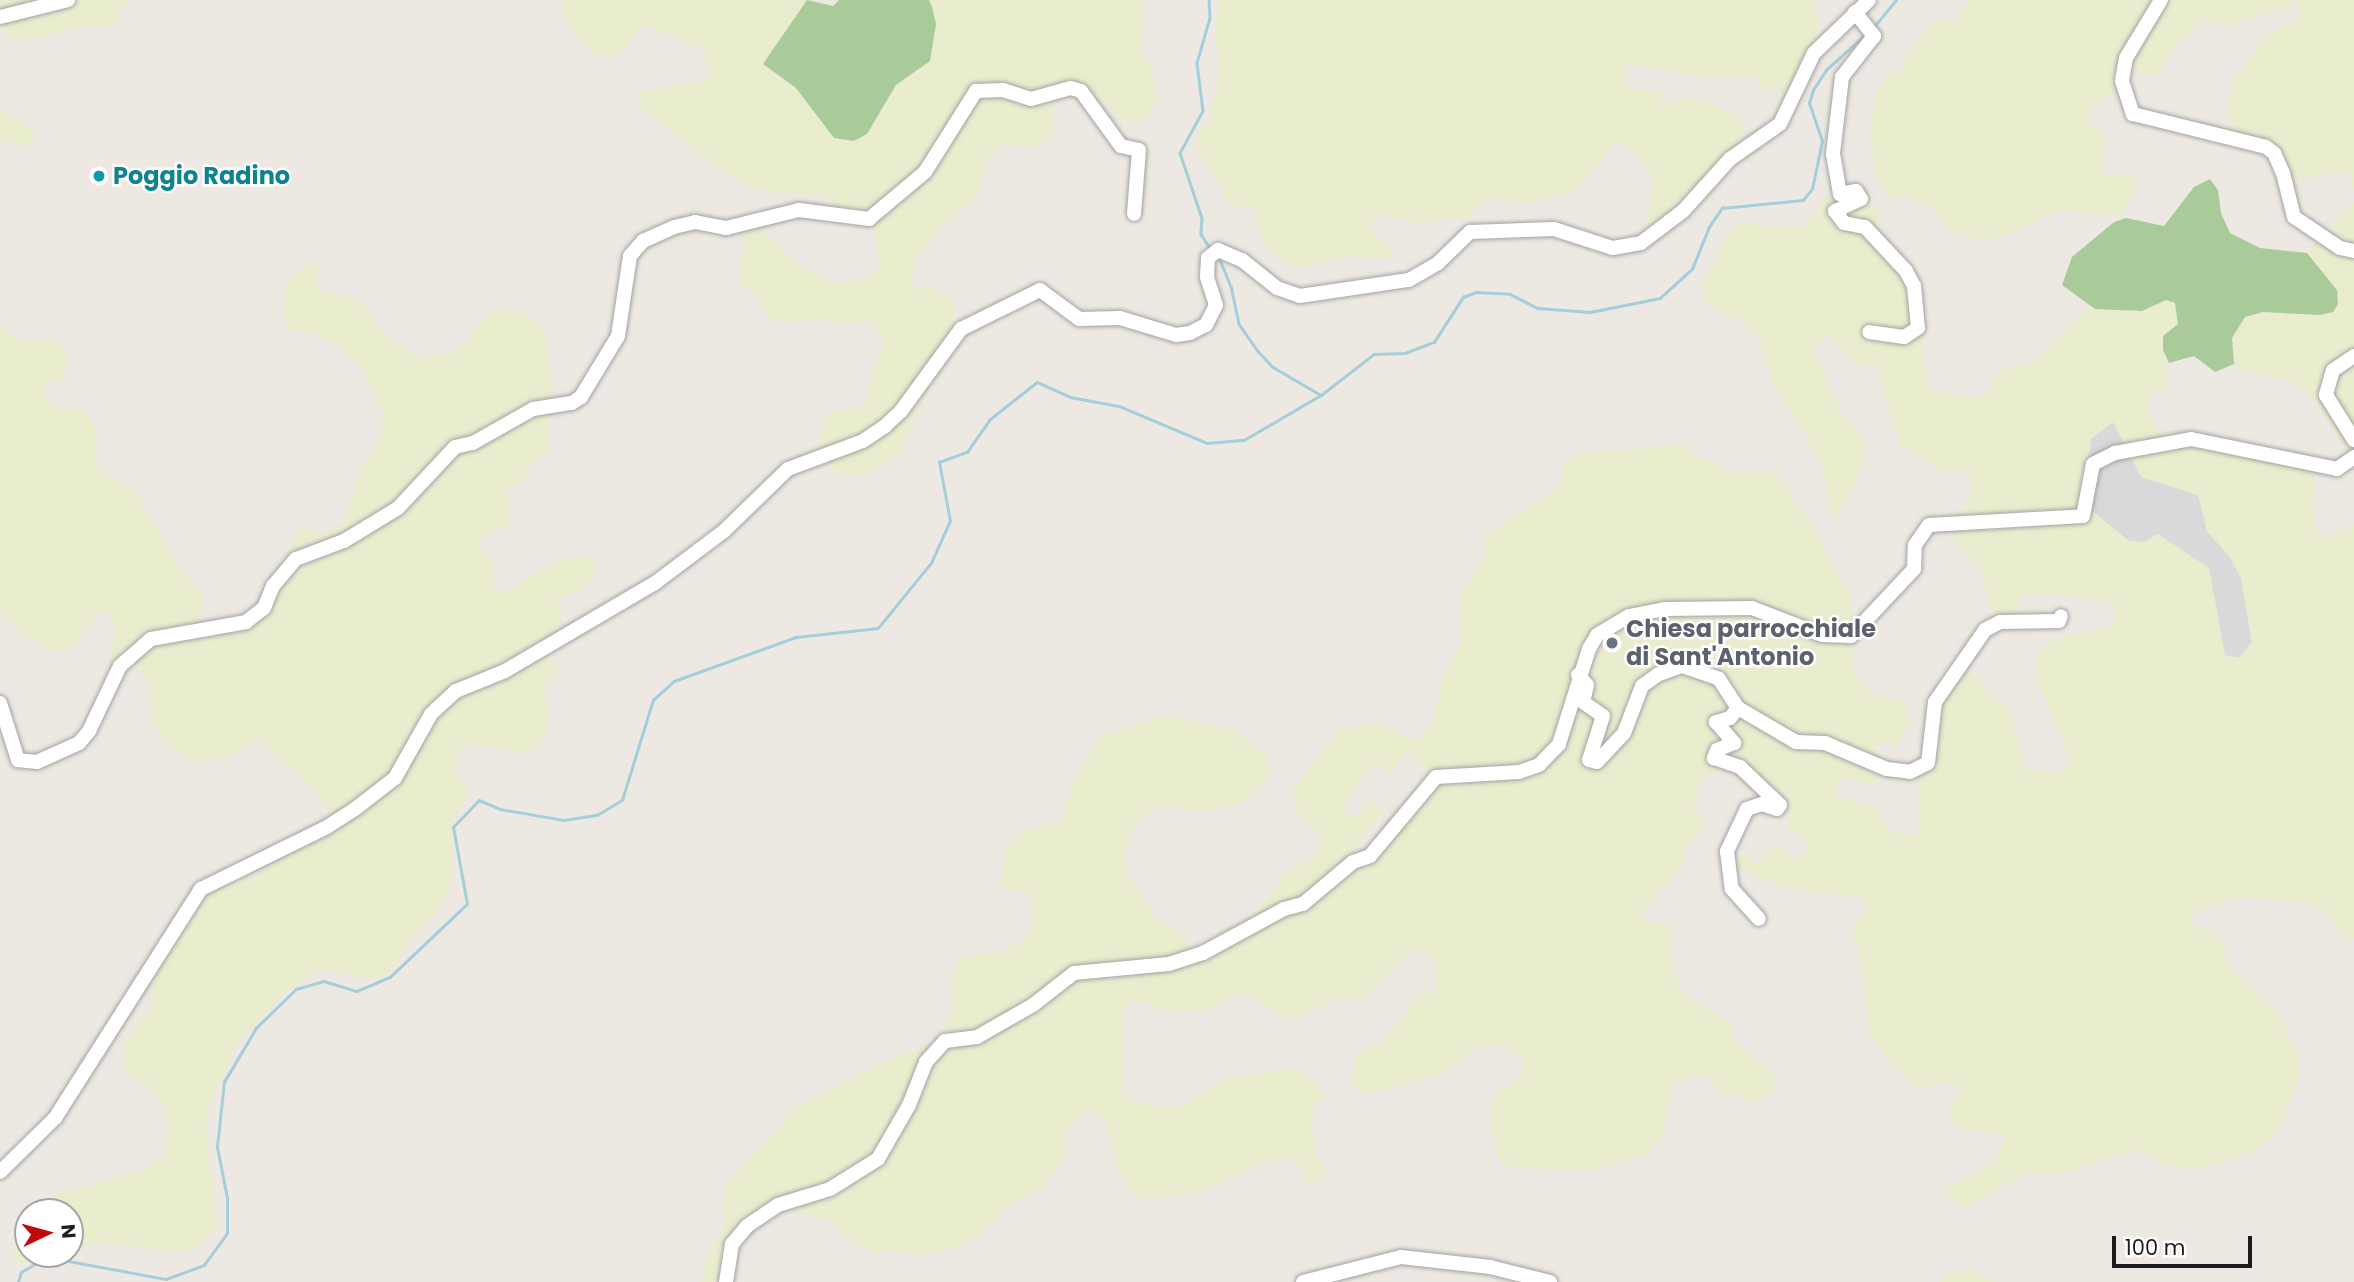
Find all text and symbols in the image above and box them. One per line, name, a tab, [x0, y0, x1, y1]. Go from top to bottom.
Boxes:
place label: Poggio Radino	[113, 162, 290, 190]
marker: Poggio Radino	[91, 168, 107, 184]
place label: Chiesa parrocchiale di Sant'Antonio	[1626, 615, 1876, 671]
marker: Chiesa parrocchiale di Sant'Antonio	[1604, 635, 1620, 651]
north arrow	[14, 1198, 84, 1268]
scale bar	[2116, 1222, 2256, 1266]
text: N	[54, 1223, 82, 1240]
text: 100 m	[2125, 1233, 2185, 1262]

